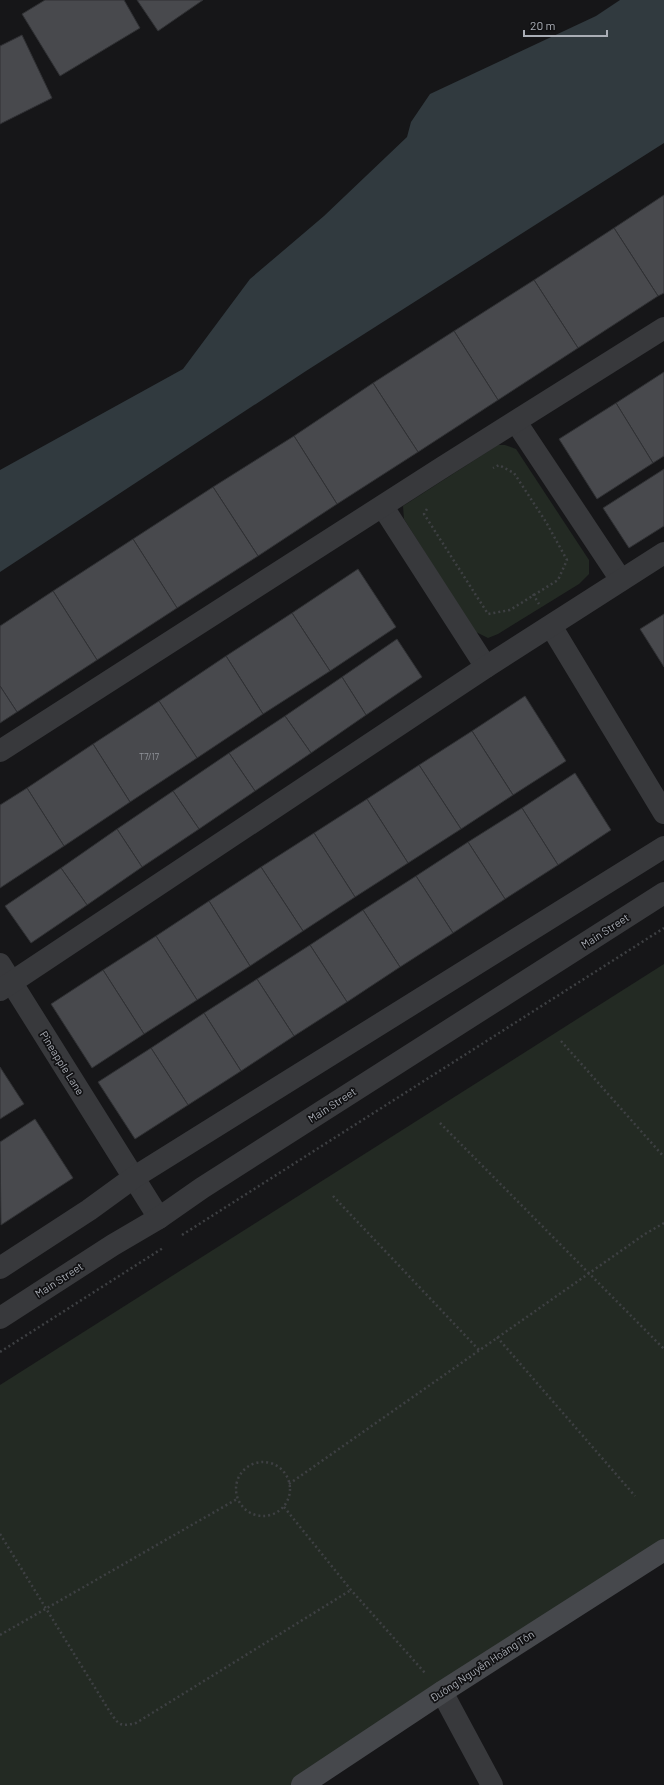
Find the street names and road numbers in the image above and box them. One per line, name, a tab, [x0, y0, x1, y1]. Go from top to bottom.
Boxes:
street label: Main Street	[578, 910, 631, 951]
street label: Pineapple Lane	[38, 1028, 87, 1097]
street label: Main Street	[305, 1084, 358, 1125]
street label: Main Street	[32, 1259, 85, 1300]
street label: Đường Nguyễn Hoàng Tôn	[427, 1627, 536, 1704]

